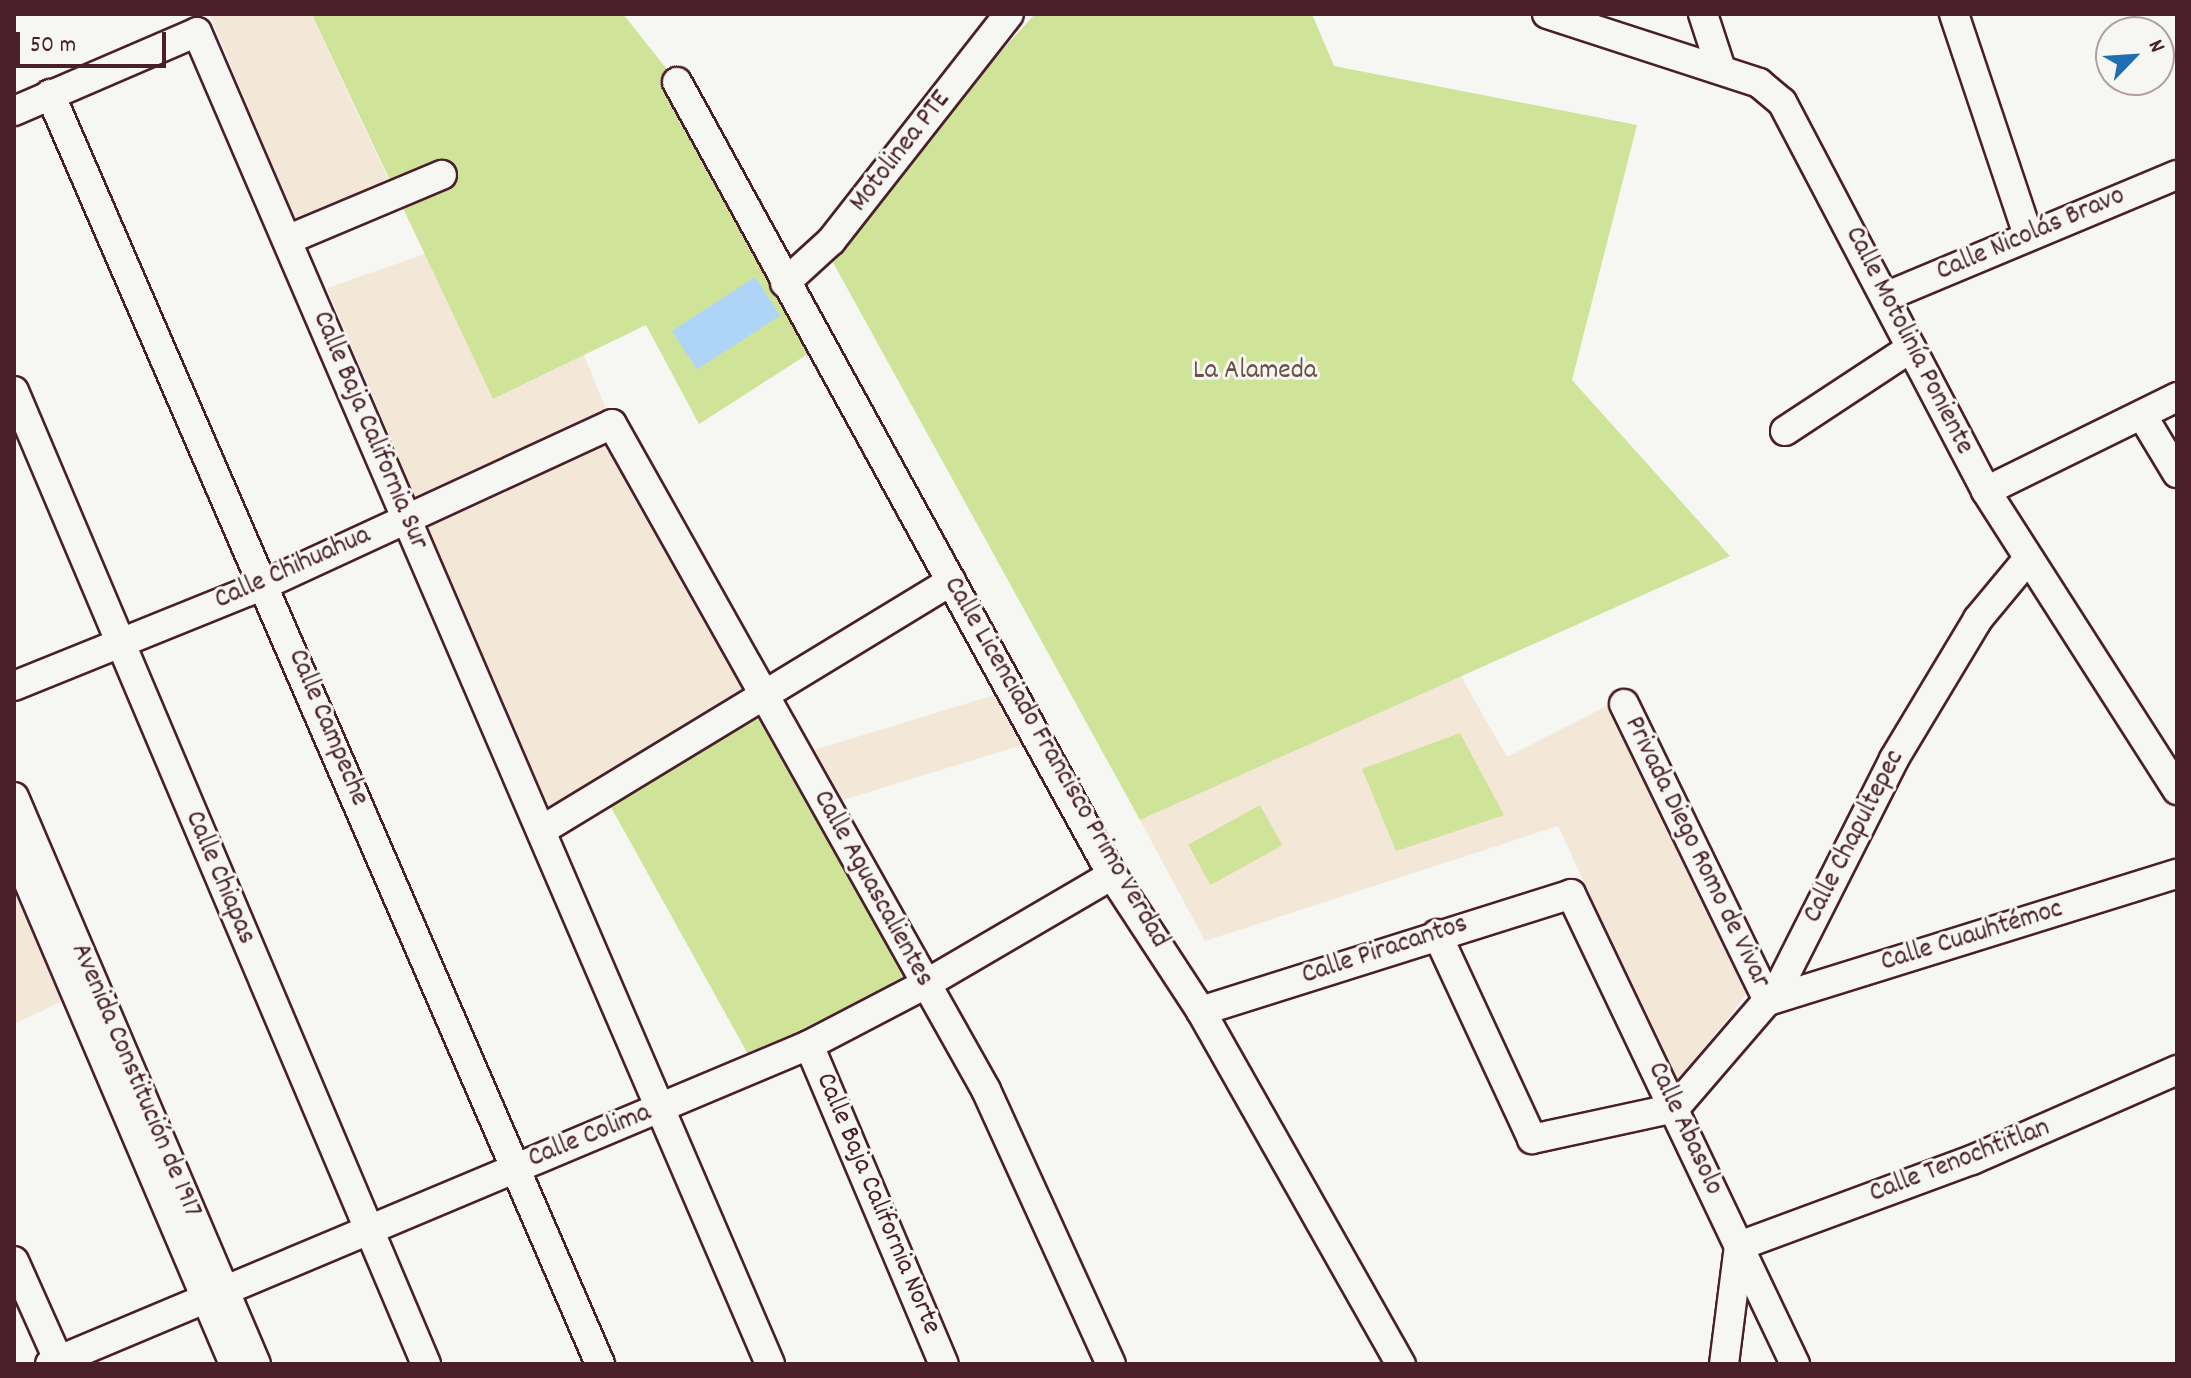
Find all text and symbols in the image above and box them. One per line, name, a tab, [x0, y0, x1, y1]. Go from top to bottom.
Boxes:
scale bar	[20, 16, 170, 66]
north arrow	[2095, 16, 2175, 96]
text: 50 m	[30, 29, 76, 63]
text: N	[2139, 35, 2172, 58]
street label: Motolinea PTE	[843, 85, 959, 219]
street label: Calle Nicolás Bravo	[1932, 180, 2130, 290]
street label: Calle Motolinía Poniente	[1836, 221, 1980, 461]
street label: Calle Baja California Sur	[303, 307, 435, 555]
park label: La Alameda	[1193, 355, 1317, 389]
street label: Calle Chihuahua	[210, 520, 376, 618]
street label: Calle Licenciado Francisco Primo Verdad	[935, 572, 1175, 954]
street label: Calle Campeche	[279, 645, 375, 811]
street label: Privada Diego Romo de Vivar	[1615, 711, 1777, 995]
street label: Calle Chapultepec	[1797, 745, 1913, 929]
street label: Calle Aguascalientes	[804, 785, 940, 993]
street label: Calle Chiapas	[176, 806, 262, 950]
street label: Calle Cuauhtémoc	[1877, 893, 2067, 981]
street label: Calle Piracantos	[1298, 908, 1472, 994]
street label: Avenida Constitución de 1917	[62, 939, 208, 1223]
street label: Calle Abasolo	[1639, 1057, 1729, 1201]
street label: Calle Baja California Norte	[807, 1068, 947, 1340]
street label: Calle Colima	[524, 1097, 656, 1177]
street label: Calle Tenochtitlan	[1865, 1112, 2055, 1212]

